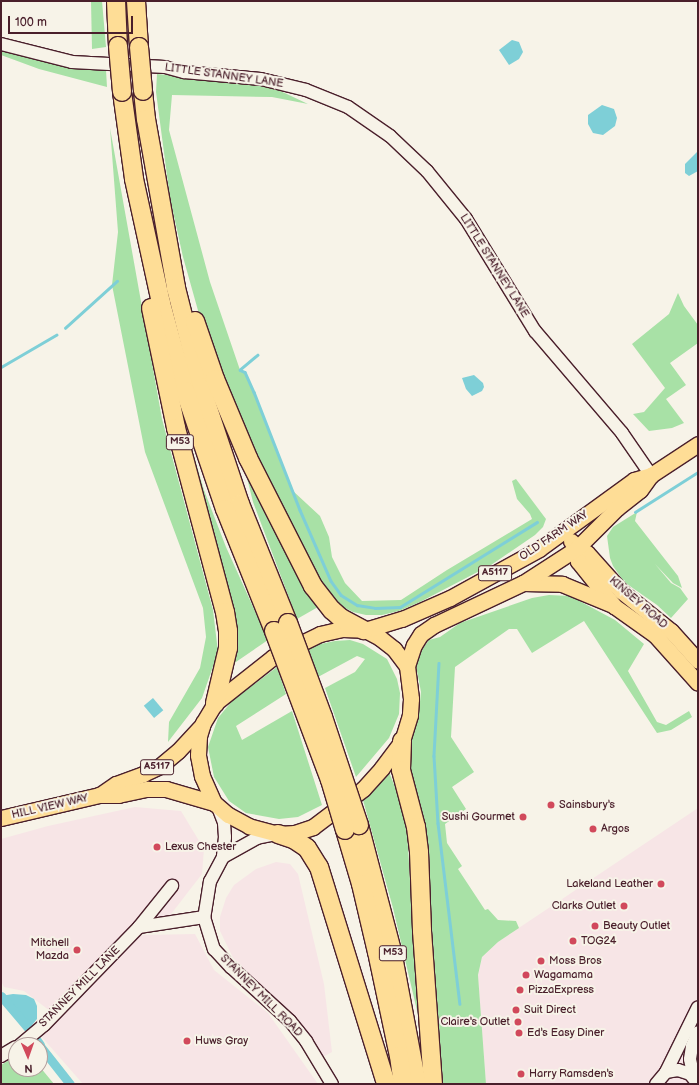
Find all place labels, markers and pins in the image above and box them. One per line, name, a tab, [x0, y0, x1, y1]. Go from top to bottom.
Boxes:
place label: Sainsbury's	[559, 798, 615, 812]
marker: Sainsbury's	[546, 800, 556, 810]
place label: Sushi Gourmet	[442, 810, 515, 824]
marker: Sushi Gourmet	[518, 812, 528, 822]
place label: Argos	[601, 822, 630, 836]
marker: Argos	[588, 824, 598, 834]
place label: Lexus Chester	[165, 840, 236, 854]
marker: Lexus Chester	[152, 842, 162, 852]
place label: Lakeland Leather	[566, 877, 653, 891]
marker: Lakeland Leather	[656, 879, 666, 889]
place label: Clarks Outlet	[552, 899, 616, 913]
marker: Clarks Outlet	[619, 901, 629, 911]
place label: Beauty Outlet	[603, 919, 671, 933]
marker: Beauty Outlet	[590, 921, 600, 931]
place label: TOG24	[581, 934, 616, 948]
marker: TOG24	[568, 936, 578, 946]
place label: Mitchell Mazda	[31, 937, 69, 963]
marker: Mitchell Mazda	[72, 945, 82, 955]
place label: Moss Bros	[549, 954, 602, 968]
marker: Moss Bros	[536, 956, 546, 966]
place label: Wagamama	[534, 968, 593, 982]
marker: Wagamama	[521, 970, 531, 980]
place label: PizzaExpress	[528, 983, 594, 997]
marker: PizzaExpress	[515, 985, 525, 995]
place label: Suit Direct	[524, 1003, 576, 1017]
marker: Suit Direct	[511, 1005, 521, 1015]
place label: Claire's Outlet	[440, 1015, 510, 1029]
marker: Claire's Outlet	[513, 1017, 523, 1027]
place label: Ed's Easy Diner	[527, 1026, 605, 1040]
marker: Ed's Easy Diner	[514, 1028, 524, 1038]
place label: Huws Gray	[195, 1034, 248, 1048]
marker: Huws Gray	[182, 1036, 192, 1046]
place label: Harry Ramsden's	[529, 1067, 614, 1081]
marker: Harry Ramsden's	[516, 1069, 526, 1079]

